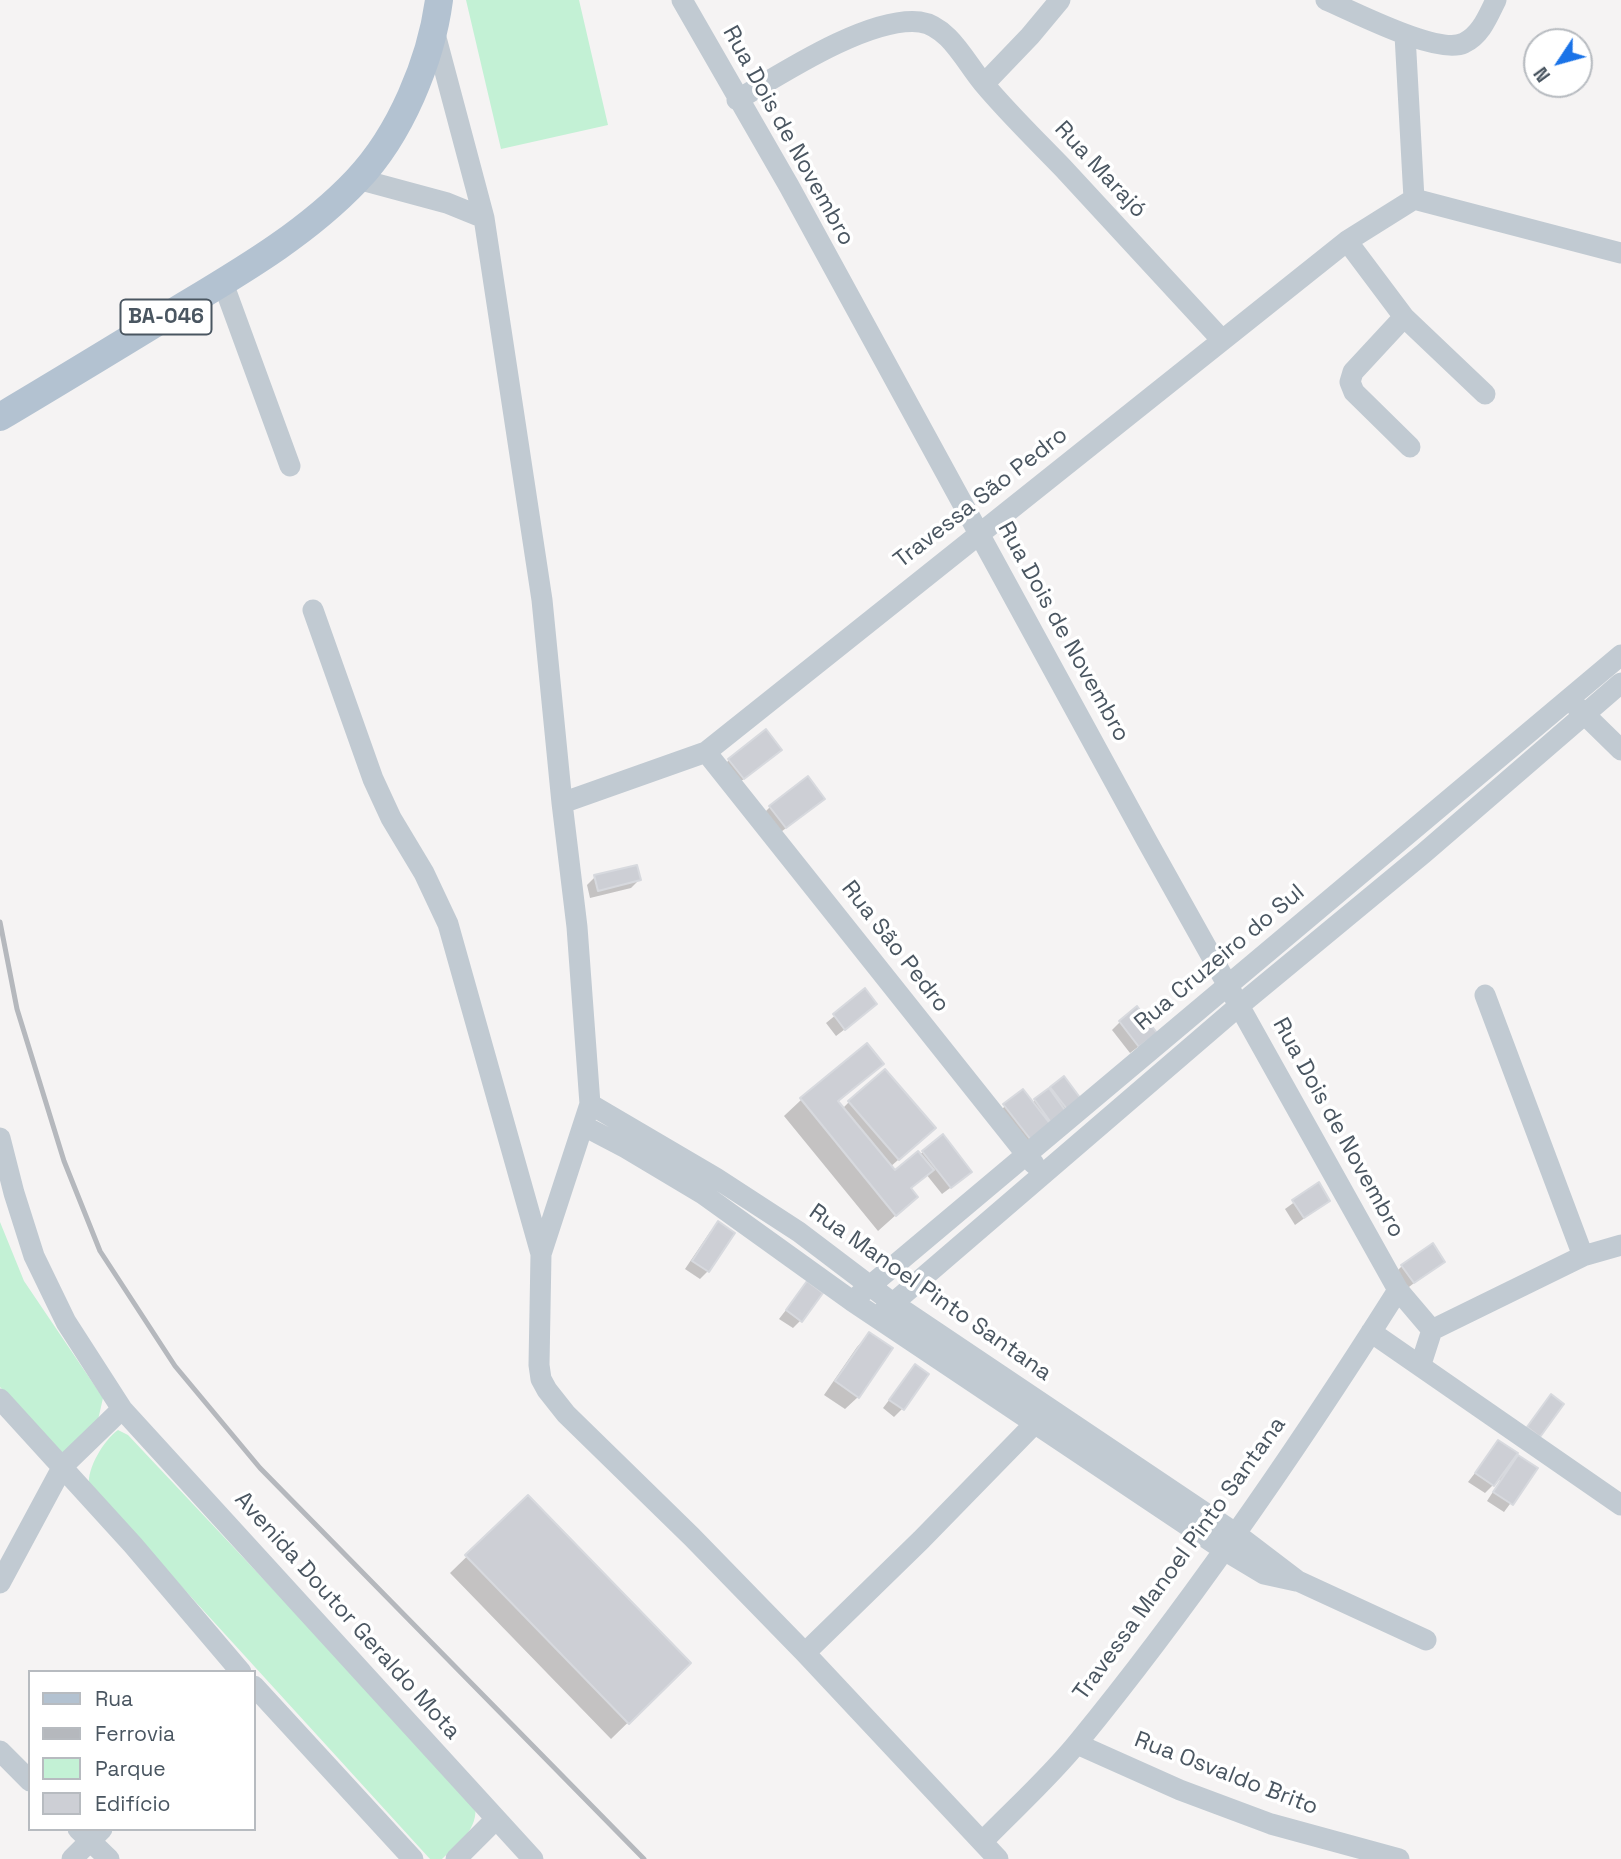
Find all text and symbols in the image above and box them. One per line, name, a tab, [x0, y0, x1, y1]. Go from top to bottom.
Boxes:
street label: Rua Dois de Novembro	[716, 21, 860, 251]
north arrow	[1523, 28, 1593, 98]
text: N	[1528, 62, 1556, 87]
street label: Rua Marajó	[1048, 116, 1152, 224]
road number: BA-046	[120, 300, 212, 334]
street label: Travessa São Pedro	[889, 422, 1073, 574]
street label: Rua Dois de Novembro	[991, 517, 1135, 747]
street label: Rua São Pedro	[835, 876, 955, 1018]
street label: Rua Cruzeiro do Sul	[1129, 879, 1311, 1037]
street label: Rua Dois de Novembro	[1266, 1013, 1410, 1243]
street label: Rua Manoel Pinto Santana	[803, 1199, 1057, 1387]
street label: Travessa Manoel Pinto Santana	[1068, 1412, 1292, 1706]
street label: Avenida Doutor Geraldo Mota	[228, 1486, 466, 1746]
legend	[28, 1670, 256, 1831]
text: Rua	[95, 1685, 133, 1712]
text: Ferrovia	[95, 1720, 175, 1747]
street label: Rua Osvaldo Brito	[1130, 1726, 1322, 1822]
text: Parque	[95, 1755, 166, 1782]
text: Edifício	[95, 1790, 171, 1817]

